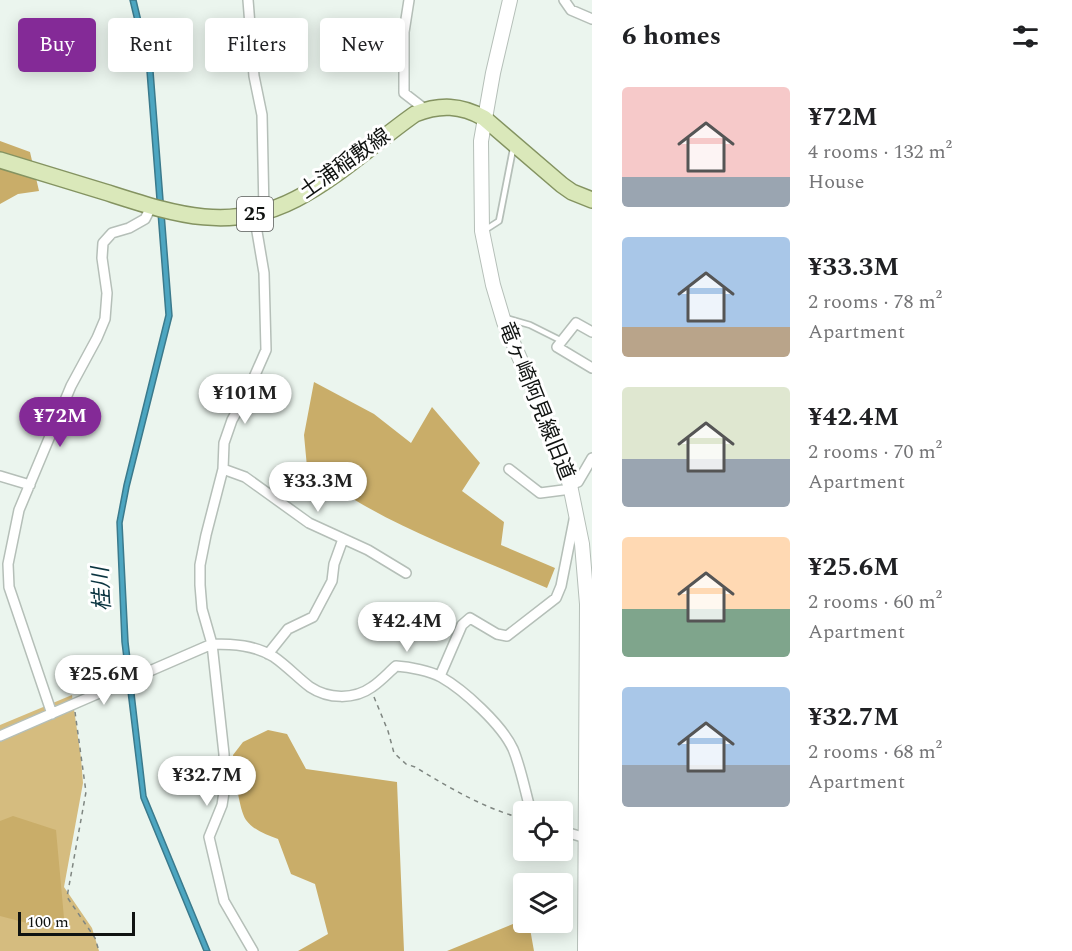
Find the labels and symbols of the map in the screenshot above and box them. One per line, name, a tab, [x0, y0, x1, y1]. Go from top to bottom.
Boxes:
street label: 土浦稲敷線	[293, 121, 397, 207]
road number: 25	[237, 197, 273, 231]
street label: 竜ヶ崎阿見線旧道	[490, 317, 582, 485]
pin: ¥101M	[203, 374, 287, 425]
pin: ¥72M	[24, 397, 96, 448]
pin: ¥33.3M	[269, 462, 367, 513]
water label: 桂川	[84, 564, 120, 612]
pin: ¥42.4M	[358, 602, 456, 653]
pin: ¥25.6M	[55, 655, 153, 706]
pin: ¥32.7M	[158, 756, 256, 807]
scale bar	[18, 909, 135, 936]

